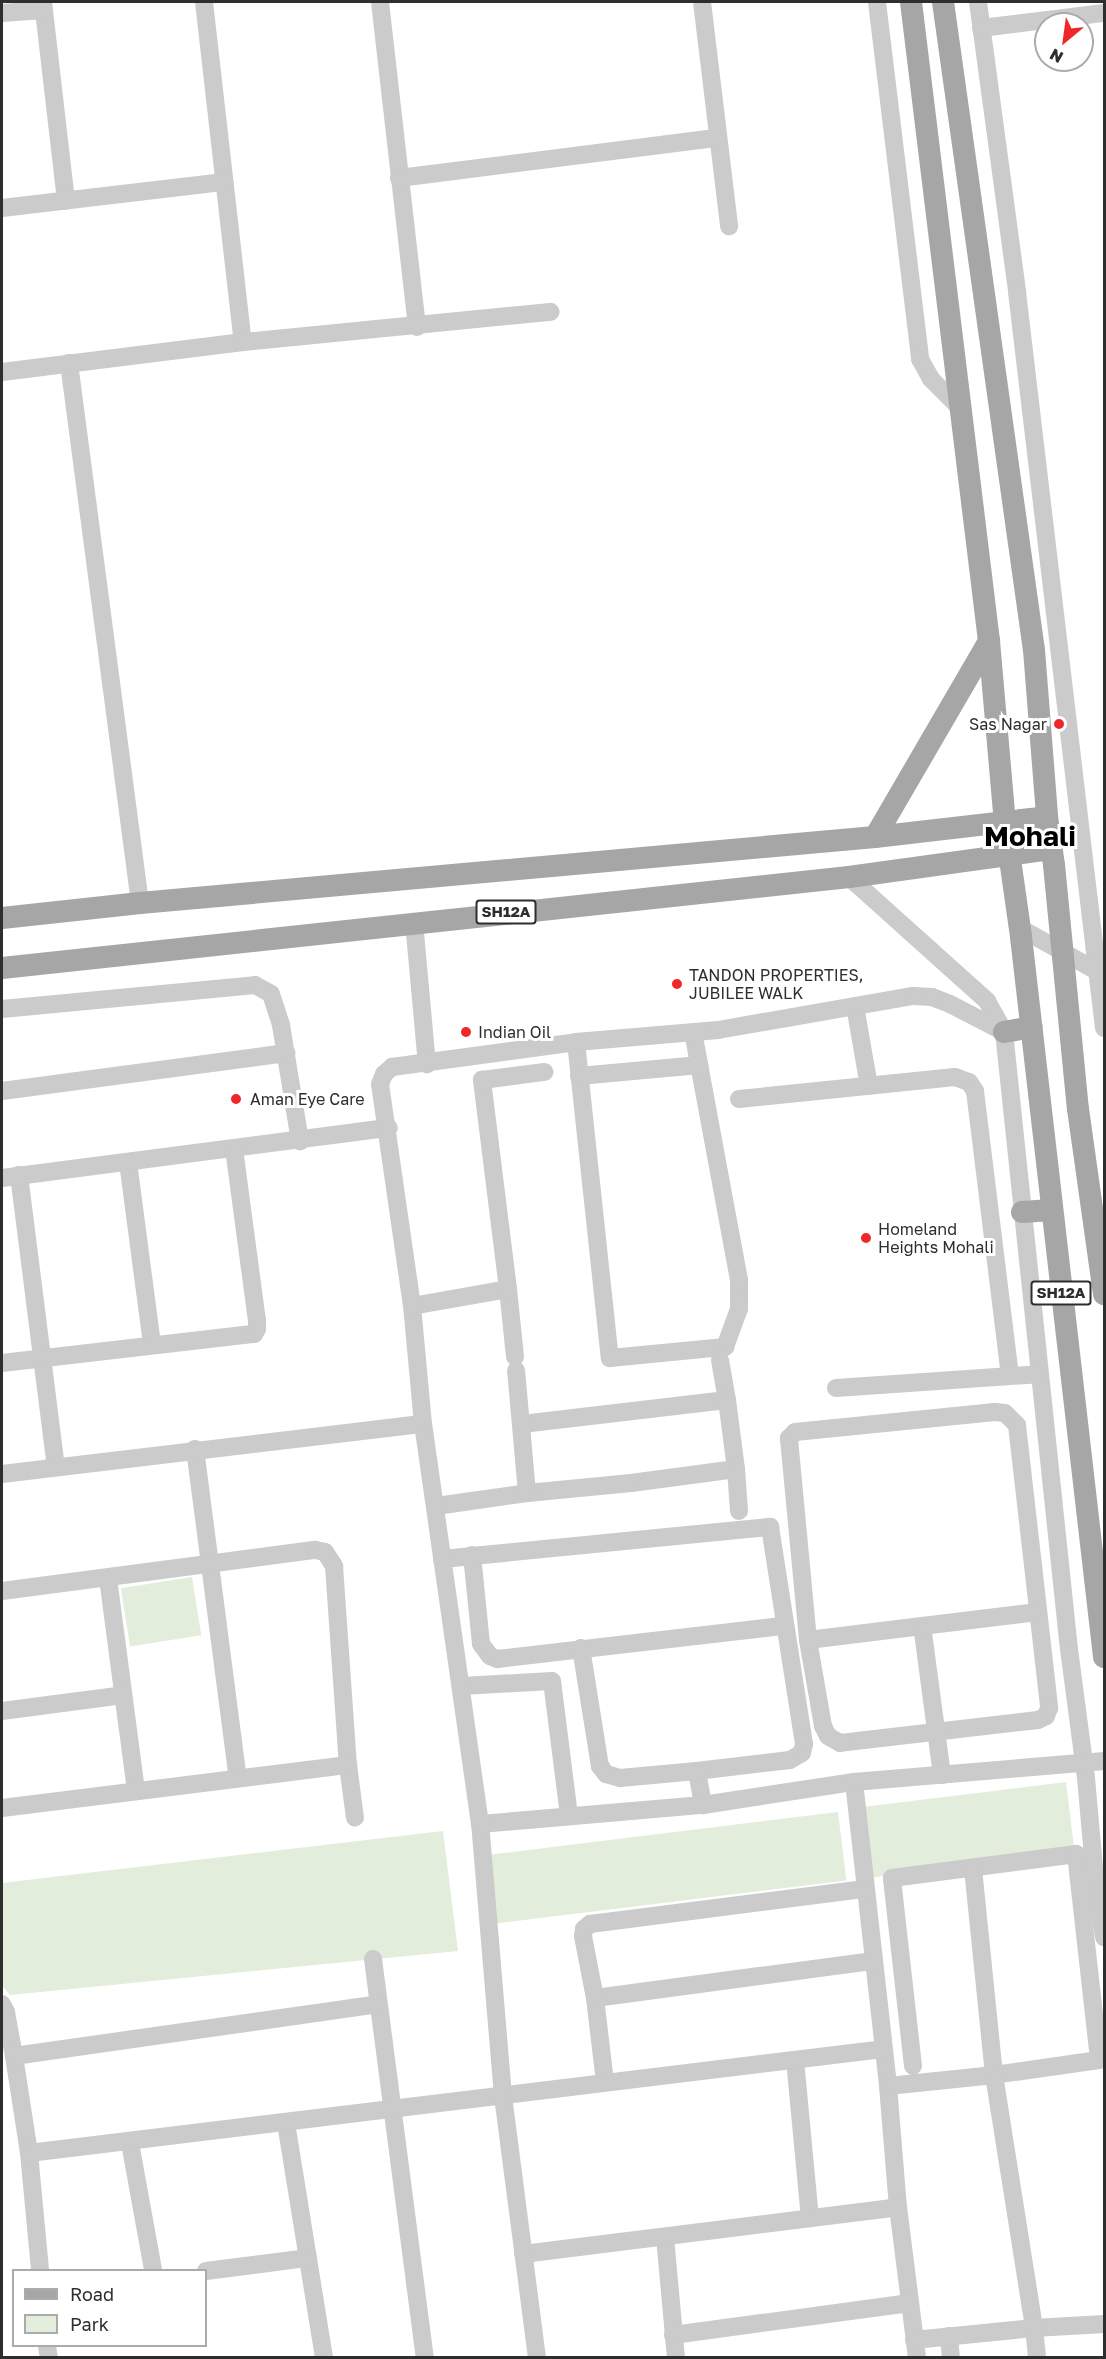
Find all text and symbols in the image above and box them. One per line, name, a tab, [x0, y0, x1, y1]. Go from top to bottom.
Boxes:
north arrow	[1034, 12, 1094, 72]
text: N	[1046, 44, 1066, 68]
place label: Sas Nagar	[969, 714, 1047, 734]
marker: Sas Nagar	[1052, 717, 1066, 731]
district label: Mohali	[984, 819, 1076, 853]
road number: SH12A	[474, 900, 538, 924]
place label: TANDON PROPERTIES, JUBILEE WALK	[689, 965, 863, 1003]
marker: TANDON PROPERTIES, JUBILEE WALK	[670, 977, 684, 991]
place label: Indian Oil	[478, 1022, 551, 1042]
marker: Indian Oil	[459, 1025, 473, 1039]
place label: Aman Eye Care	[250, 1089, 365, 1109]
marker: Aman Eye Care	[227, 1090, 245, 1108]
place label: Homeland Heights Mohali	[878, 1219, 994, 1257]
marker: Homeland Heights Mohali	[859, 1231, 873, 1245]
road number: SH12A	[1030, 1281, 1092, 1305]
legend	[12, 2269, 207, 2347]
text: Road	[70, 2283, 114, 2305]
text: Park	[70, 2313, 109, 2335]

